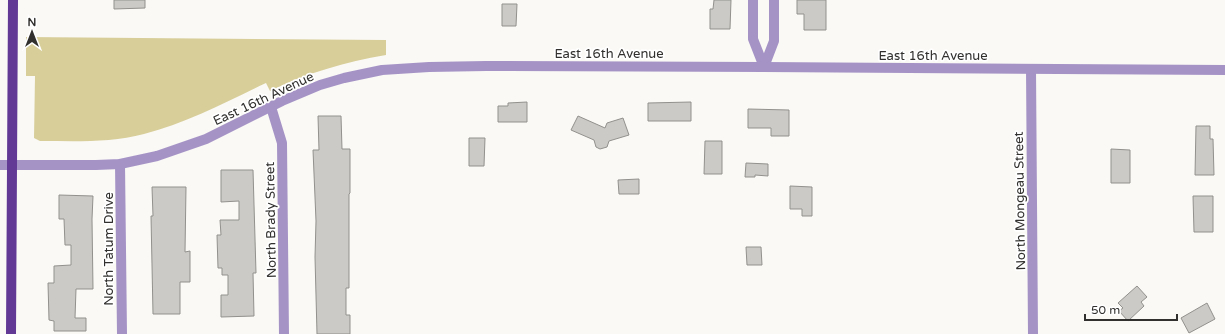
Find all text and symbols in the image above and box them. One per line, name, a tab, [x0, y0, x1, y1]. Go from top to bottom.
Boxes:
north arrow	[12, 12, 52, 52]
text: N	[28, 16, 36, 29]
street label: East 16th Avenue	[554, 46, 664, 62]
street label: East 16th Avenue	[878, 48, 988, 64]
street label: East 16th Avenue	[211, 69, 316, 129]
street label: North Mongeau Street	[1011, 131, 1029, 271]
street label: North Brady Street	[262, 162, 280, 278]
street label: North Tatum Drive	[101, 192, 117, 306]
scale bar	[1085, 296, 1177, 322]
text: 50 m	[1091, 303, 1120, 317]

